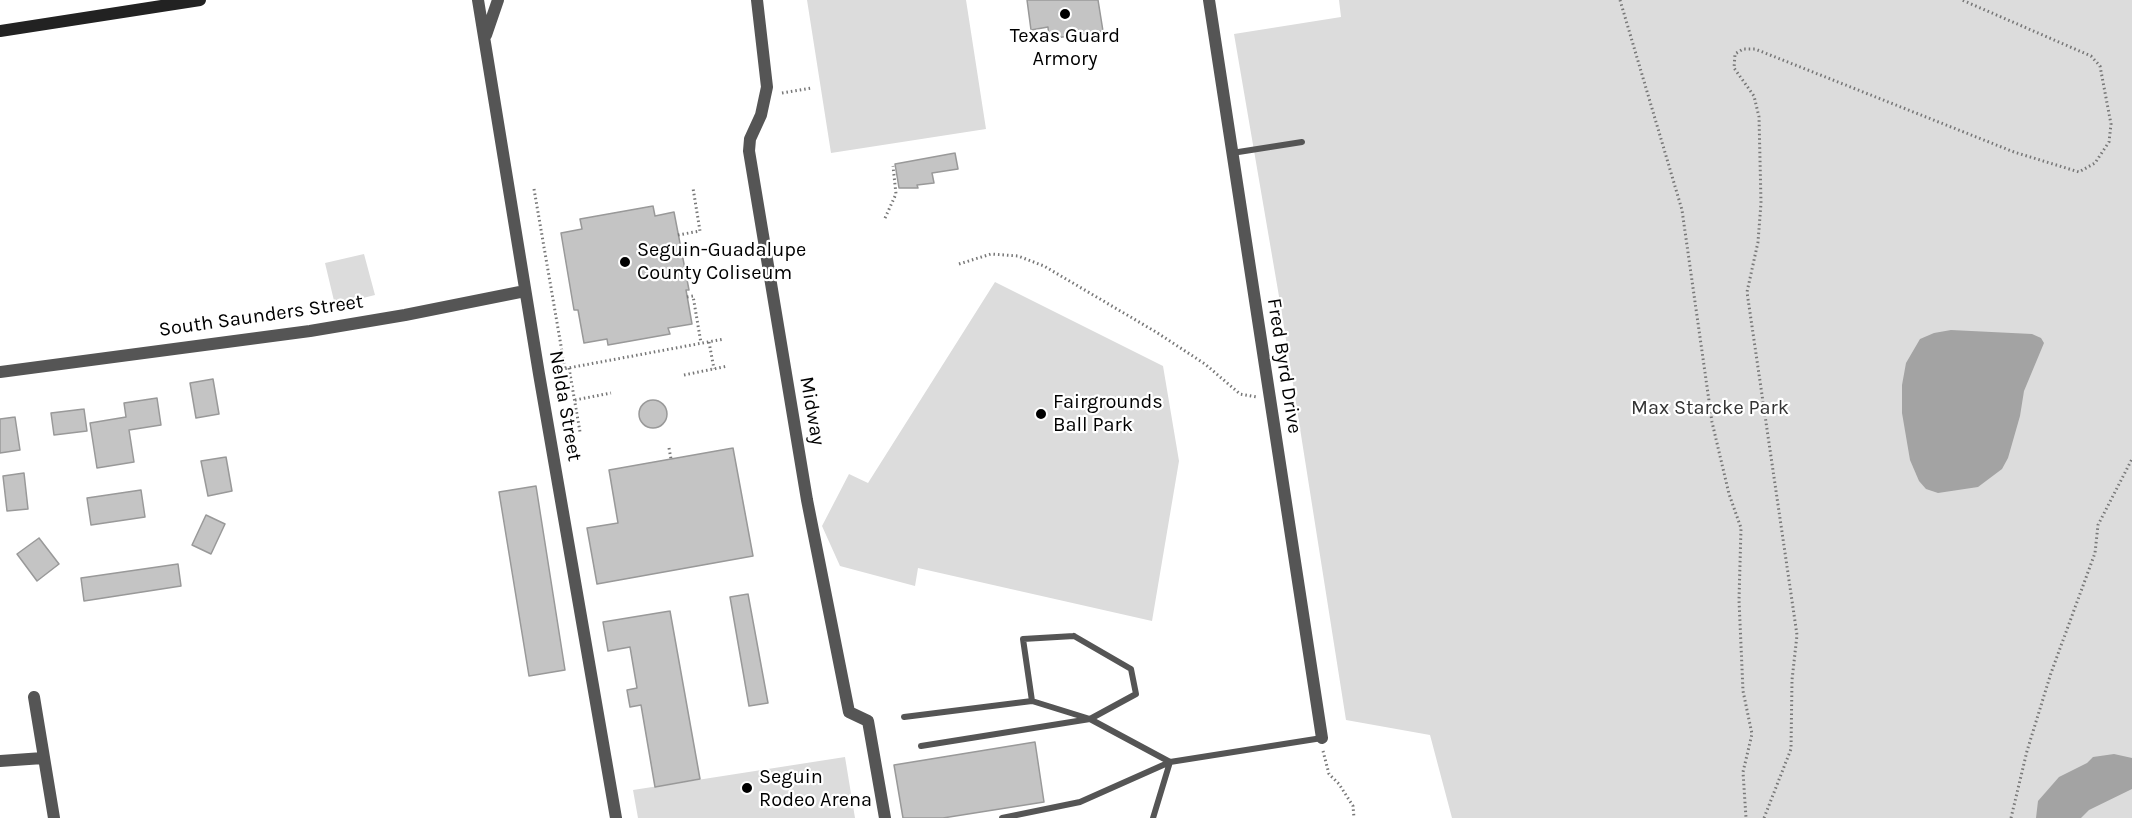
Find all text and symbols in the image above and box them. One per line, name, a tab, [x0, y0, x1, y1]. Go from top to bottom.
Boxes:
marker: Texas Guard Armory	[1058, 7, 1072, 21]
place label: Texas Guard Armory	[1010, 24, 1120, 71]
place label: Seguin-Guadalupe County Coliseum	[637, 238, 806, 285]
marker: Seguin-Guadalupe County Coliseum	[618, 255, 632, 269]
street label: South Saunders Street	[157, 290, 365, 342]
street label: Fred Byrd Drive	[1261, 297, 1307, 435]
street label: Nelda Street	[543, 349, 587, 463]
street label: Midway	[794, 375, 830, 447]
place label: Fairgrounds Ball Park	[1053, 390, 1163, 437]
park label: Max Starcke Park	[1631, 396, 1789, 420]
marker: Fairgrounds Ball Park	[1034, 407, 1048, 421]
place label: Seguin Rodeo Arena	[759, 765, 872, 812]
marker: Seguin Rodeo Arena	[740, 781, 754, 795]

